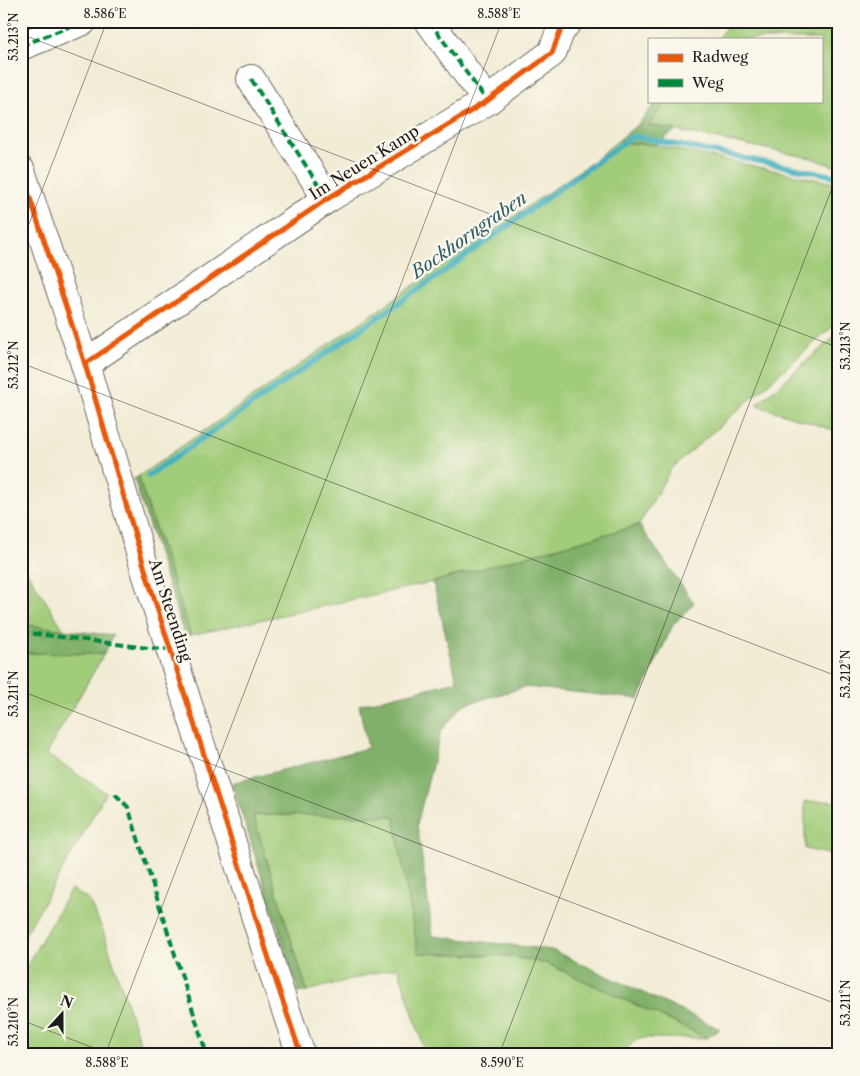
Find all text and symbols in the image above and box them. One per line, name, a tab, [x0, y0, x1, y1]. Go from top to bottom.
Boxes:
text: 8.586°E	[84, 6, 126, 21]
text: 8.588°E	[477, 6, 521, 21]
text: 53.213°N	[6, 13, 21, 61]
legend	[648, 38, 822, 102]
text: Radweg	[692, 47, 748, 66]
text: Weg	[691, 73, 724, 92]
street label: Im Neuen Kamp	[305, 120, 423, 204]
water label: Bockhorngraben	[405, 187, 531, 284]
text: 53.213°N	[838, 322, 853, 370]
text: 53.212°N	[6, 340, 21, 390]
street label: Am Steending	[145, 555, 197, 665]
text: 53.212°N	[838, 649, 853, 699]
text: 53.211°N	[6, 670, 21, 718]
text: 53.211°N	[838, 979, 853, 1027]
north arrow	[38, 988, 88, 1038]
text: N	[58, 991, 76, 1012]
text: 53.210°N	[6, 997, 21, 1047]
text: 8.588°E	[85, 1055, 129, 1070]
text: 8.590°E	[480, 1055, 524, 1070]

